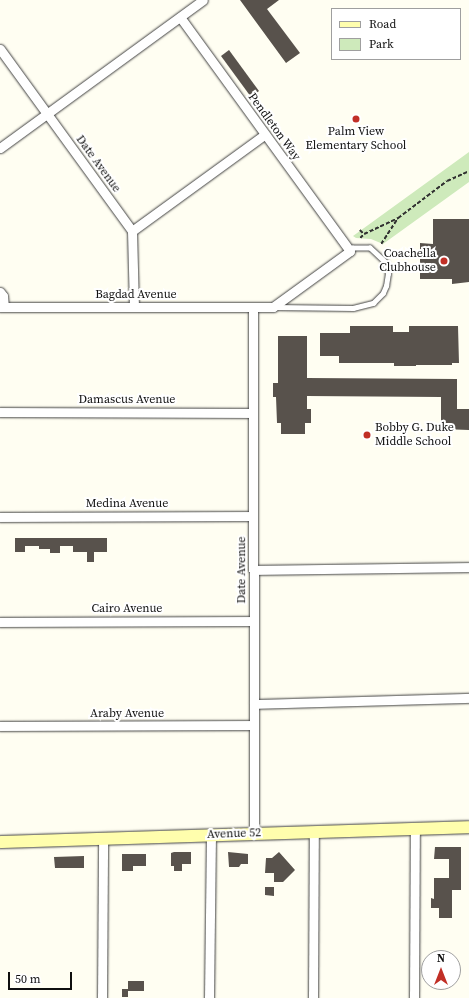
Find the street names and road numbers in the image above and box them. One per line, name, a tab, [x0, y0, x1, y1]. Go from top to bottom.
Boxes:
street label: Pendleton Way	[245, 90, 303, 164]
street label: Date Avenue	[73, 133, 123, 195]
street label: Bagdad Avenue	[95, 288, 177, 302]
street label: Damascus Avenue	[79, 393, 175, 407]
street label: Medina Avenue	[86, 497, 168, 511]
street label: Date Avenue	[235, 537, 249, 603]
street label: Cairo Avenue	[92, 602, 162, 616]
street label: Araby Avenue	[90, 707, 164, 721]
street label: Avenue 52	[207, 826, 261, 842]

